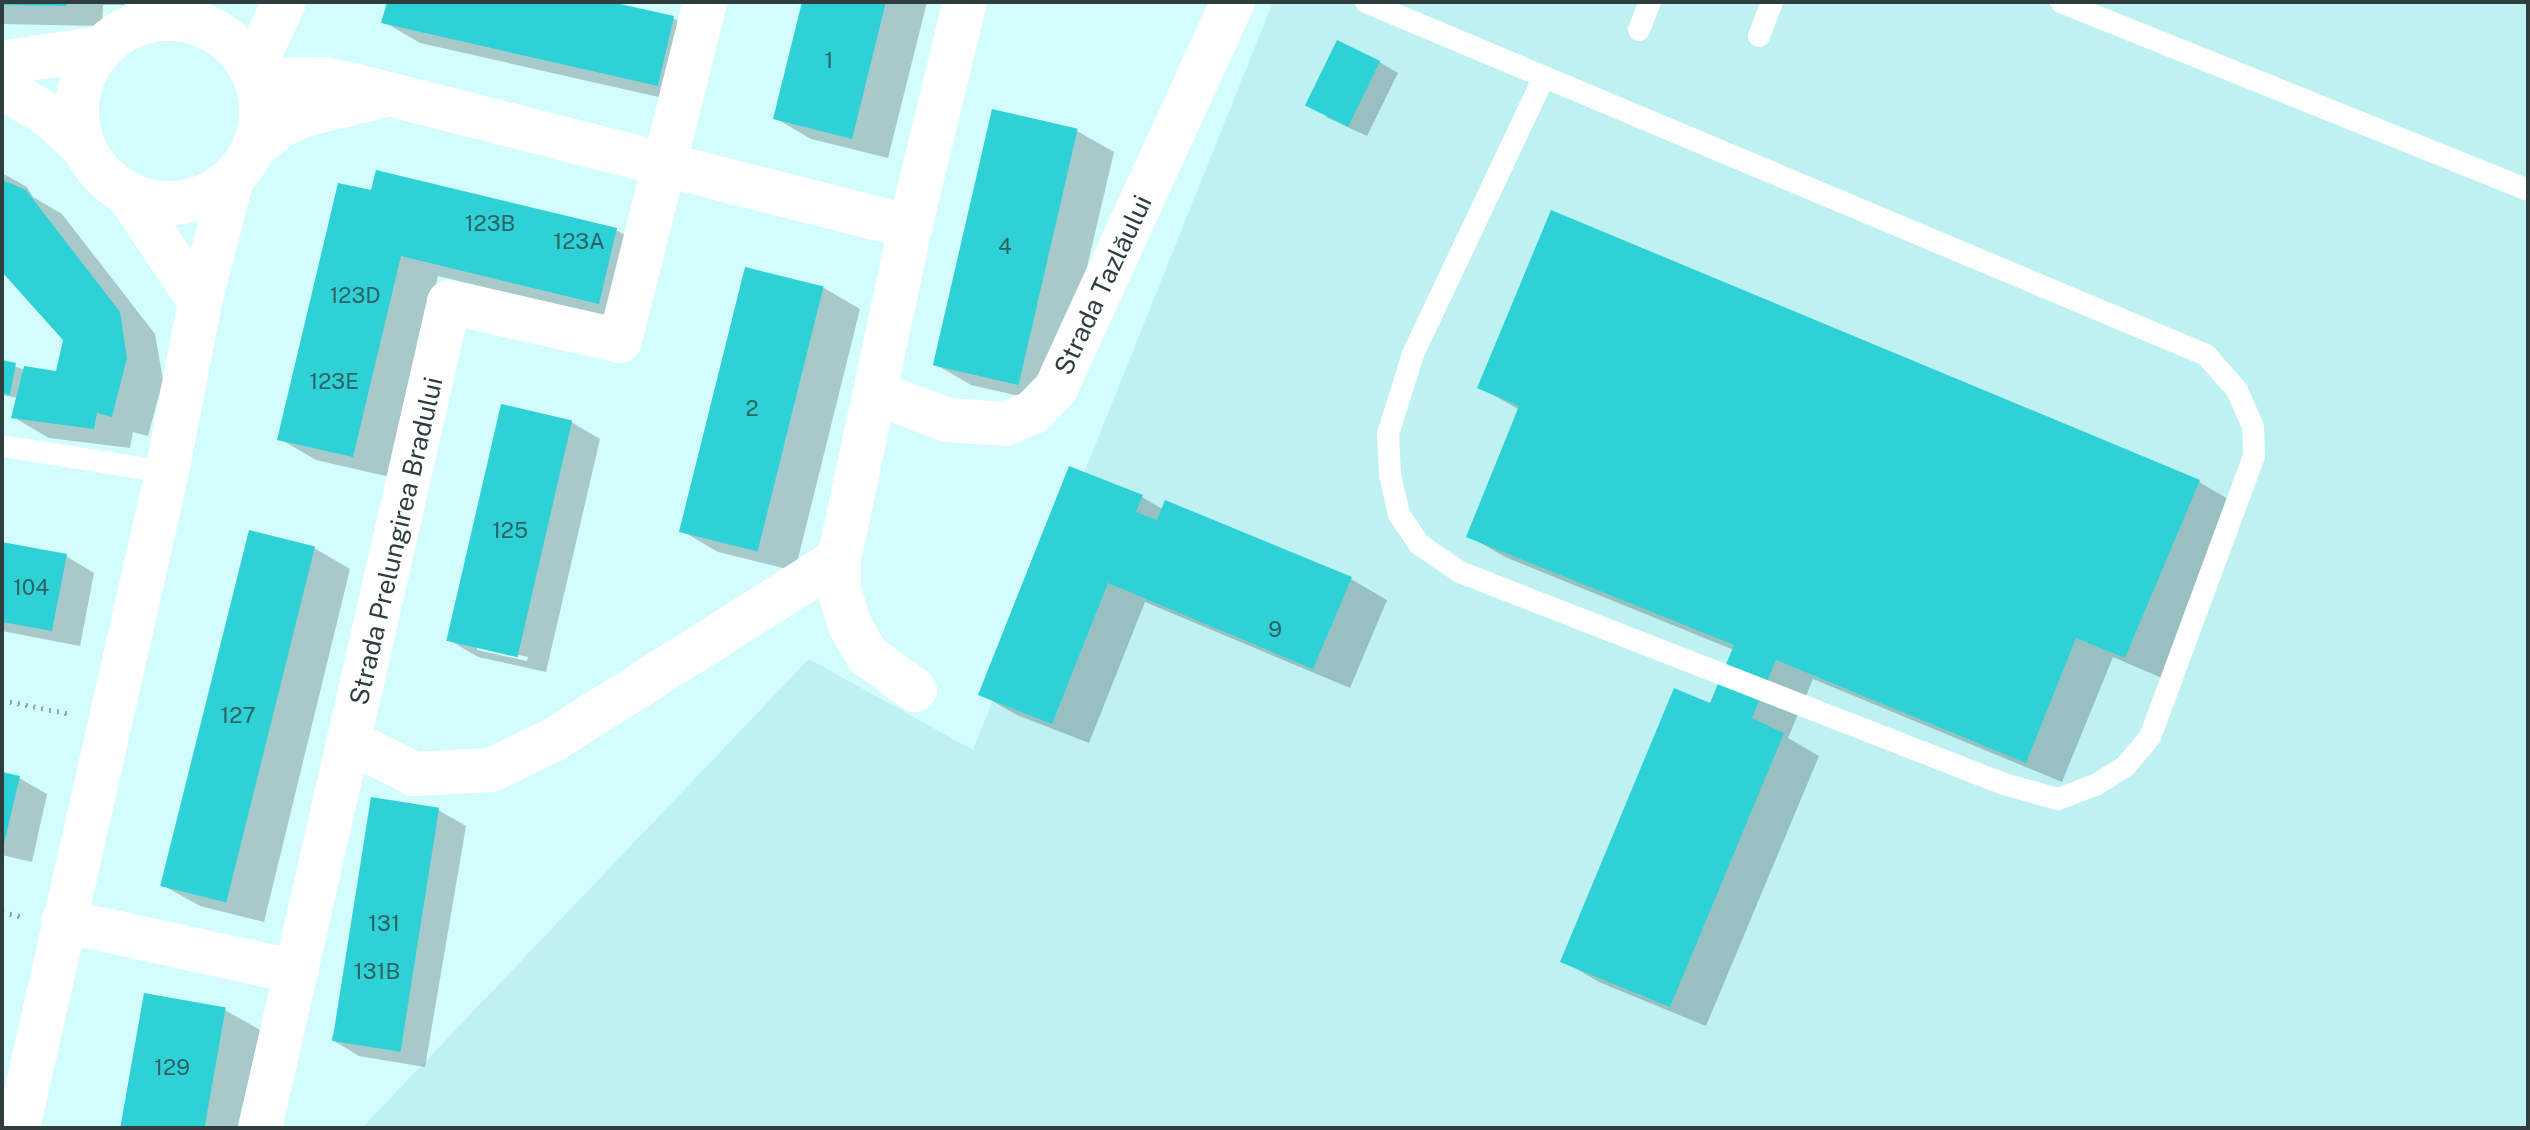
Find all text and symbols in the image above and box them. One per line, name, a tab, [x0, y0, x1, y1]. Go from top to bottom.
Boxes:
house number: 1	[825, 48, 833, 74]
street label: Strada Tazlăului	[1048, 190, 1158, 380]
house number: 123B	[465, 211, 515, 237]
house number: 123A	[553, 229, 605, 255]
house number: 4	[998, 234, 1012, 260]
house number: 123D	[329, 283, 381, 309]
house number: 123E	[309, 369, 359, 395]
street label: Strada Prelungirea Bradului	[343, 374, 449, 708]
house number: 2	[745, 396, 759, 422]
house number: 125	[492, 518, 528, 544]
house number: 104	[13, 575, 49, 601]
house number: 9	[1268, 617, 1282, 643]
house number: 127	[220, 703, 256, 729]
house number: 131	[368, 911, 400, 937]
house number: 131B	[354, 959, 400, 985]
house number: 129	[154, 1055, 190, 1081]

